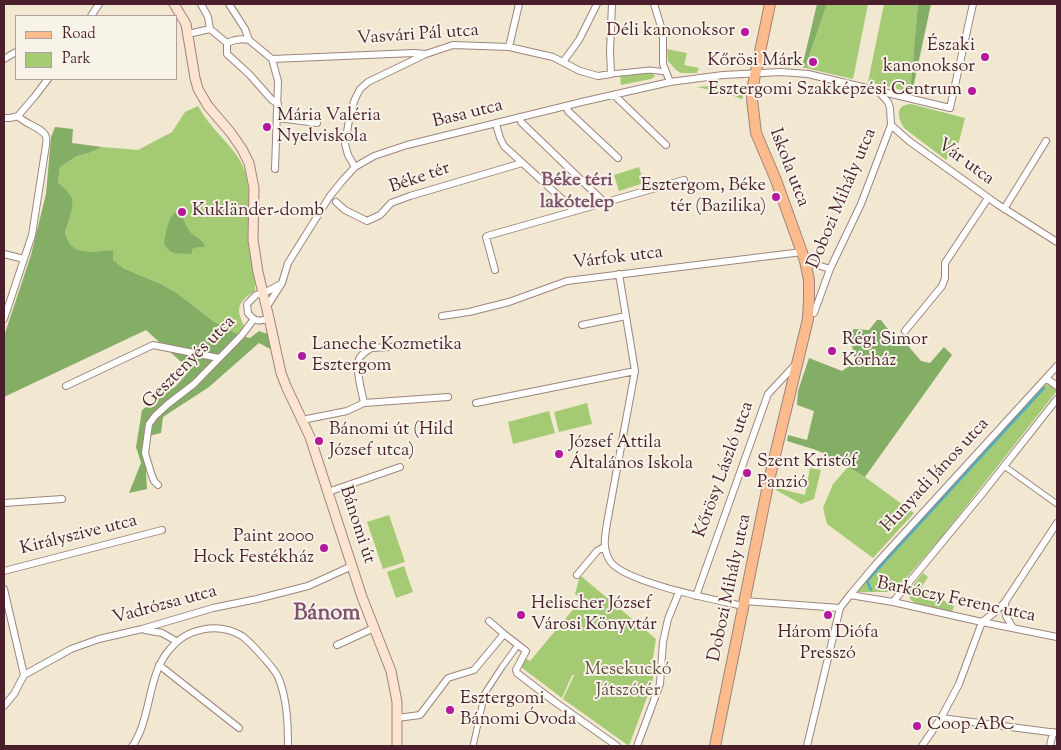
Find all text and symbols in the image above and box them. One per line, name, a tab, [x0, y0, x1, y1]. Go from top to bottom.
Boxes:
legend	[15, 15, 178, 80]
street label: Vasvári Pál utca	[356, 21, 480, 51]
place label: Déli kanonoksor	[606, 21, 735, 43]
text: Road	[62, 24, 96, 45]
marker: Déli kanonoksor	[739, 26, 751, 38]
place label: Északi kanonoksor	[883, 36, 975, 78]
text: Park	[62, 49, 91, 70]
place label: Kőrösi Márk	[707, 51, 803, 73]
marker: Északi kanonoksor	[979, 51, 991, 63]
marker: Kőrösi Márk	[807, 56, 819, 68]
place label: Esztergomi Szakképzési Centrum	[708, 80, 962, 102]
marker: Esztergomi Szakképzési Centrum	[966, 85, 978, 97]
street label: Basa utca	[431, 96, 505, 134]
place label: Mária Valéria Nyelviskola	[277, 106, 381, 148]
marker: Mária Valéria Nyelviskola	[261, 121, 273, 133]
street label: Iskola utca	[763, 126, 813, 210]
street label: Dobozi Mihály utca	[804, 126, 882, 272]
street label: Vár utca	[932, 135, 998, 191]
street label: Béke tér	[387, 159, 453, 199]
district label: Béke téri lakótelep	[540, 171, 614, 215]
place label: Esztergom, Béke tér (Bazilika)	[641, 176, 766, 218]
marker: Esztergom, Béke tér (Bazilika)	[770, 191, 782, 203]
place label: Kukländer-domb	[192, 201, 324, 223]
marker: Kukländer-domb	[176, 206, 188, 218]
street label: Várfok utca	[572, 243, 664, 275]
street label: Gesztenyés utca	[139, 312, 241, 414]
place label: Régi Simor Kórház	[842, 330, 928, 372]
place label: Laneche Kozmetika Esztergom	[312, 335, 462, 378]
marker: Régi Simor Kórház	[826, 345, 838, 357]
marker: Laneche Kozmetika Esztergom	[296, 350, 308, 362]
street label: Kőrösy László utca	[690, 399, 760, 541]
street label: Hunyadi János utca	[877, 414, 995, 538]
place label: Bánomi út (Hild József utca)	[329, 420, 453, 462]
place label: József Attila Általános Iskola	[569, 433, 693, 476]
marker: Bánomi út (Hild József utca)	[313, 435, 325, 447]
marker: József Attila Általános Iskola	[553, 448, 565, 460]
place label: Szent Kristóf Panzió	[757, 452, 857, 494]
marker: Szent Kristóf Panzió	[741, 467, 753, 479]
street label: Bánomi út	[333, 483, 379, 567]
street label: Királyszive utca	[18, 511, 140, 561]
street label: Dobozi Mihály utca	[705, 512, 757, 664]
place label: Paint 2000 Hock Festékház	[193, 527, 314, 570]
marker: Paint 2000 Hock Festékház	[318, 542, 330, 554]
street label: Barkóczy Ferenc utca	[875, 574, 1037, 628]
street label: Vadrózsa utca	[110, 582, 220, 630]
place label: Helischer József Városi Könyvtár	[531, 594, 657, 636]
district label: Bánom	[293, 602, 361, 628]
marker: Helischer József Városi Könyvtár	[515, 609, 527, 621]
marker: Három Diófa Presszó	[822, 609, 834, 621]
place label: Három Diófa Presszó	[777, 623, 879, 666]
park label: Mesekuckó Játszótér	[584, 660, 672, 702]
place label: Esztergomi Bánomi Óvoda	[460, 689, 576, 732]
marker: Esztergomi Bánomi Óvoda	[444, 704, 456, 716]
place label: Coop ABC	[927, 715, 1015, 737]
marker: Coop ABC	[911, 720, 923, 732]

